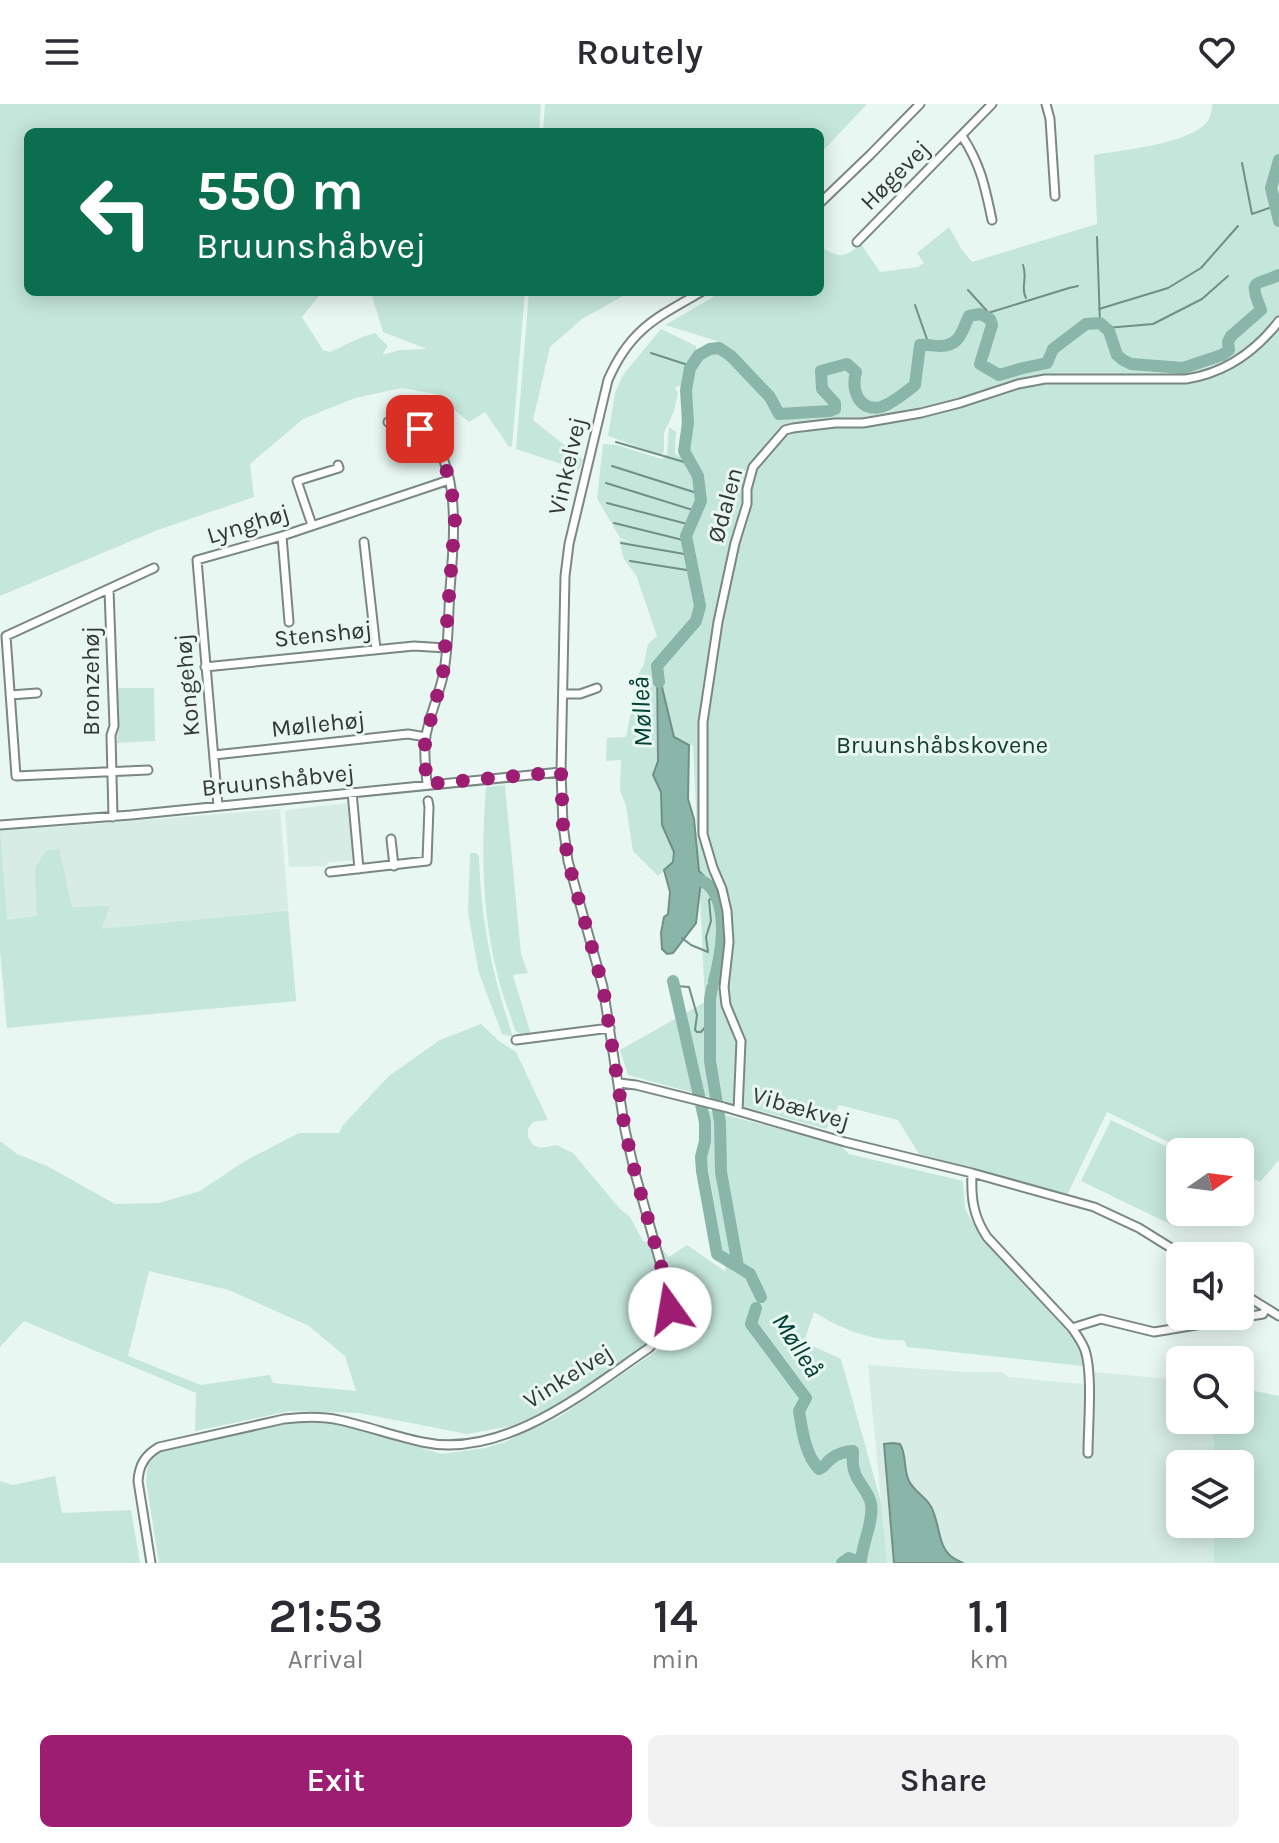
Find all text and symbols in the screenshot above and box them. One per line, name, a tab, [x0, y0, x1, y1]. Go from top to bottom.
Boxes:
icon: menu	[40, 30, 84, 74]
icon: heart	[1195, 30, 1239, 74]
text: Routely	[576, 31, 703, 73]
street label: Høgevej	[854, 134, 936, 216]
text: 550 m	[196, 158, 364, 223]
icon: left	[64, 160, 168, 264]
text: Bruunshåbvej	[196, 225, 426, 267]
pin	[386, 395, 454, 463]
icon: arrive	[398, 407, 442, 451]
street label: Vinkelvej	[542, 414, 592, 518]
street label: Ødalen	[702, 464, 748, 546]
street label: Lynghøj	[203, 498, 293, 550]
street label: Stenshøj	[273, 615, 373, 653]
street label: Bronzehøj	[77, 626, 105, 736]
street label: Kongehøj	[169, 632, 205, 738]
water label: Mølleå	[624, 676, 659, 748]
street label: Møllehøj	[270, 705, 366, 743]
park label: Bruunshåbskovene	[836, 731, 1048, 759]
street label: Bruunshåbvej	[200, 758, 356, 802]
street label: Vibækvej	[749, 1081, 853, 1135]
north arrow	[1166, 1138, 1254, 1226]
map controls	[1166, 1138, 1254, 1538]
button: sound	[1166, 1242, 1254, 1330]
position arrow	[628, 1267, 712, 1351]
water label: Mølleå	[765, 1307, 830, 1383]
street label: Vinkelvej	[518, 1338, 618, 1414]
button: search	[1166, 1346, 1254, 1434]
button: layers	[1166, 1450, 1254, 1538]
text: 21:53	[268, 1588, 383, 1644]
text: 14	[653, 1588, 698, 1644]
text: 1.1	[967, 1588, 1011, 1644]
text: Arrival	[288, 1644, 364, 1675]
text: min	[651, 1644, 699, 1675]
text: km	[970, 1644, 1009, 1675]
button: Exit	[40, 1735, 632, 1827]
button: Share	[648, 1735, 1239, 1827]

